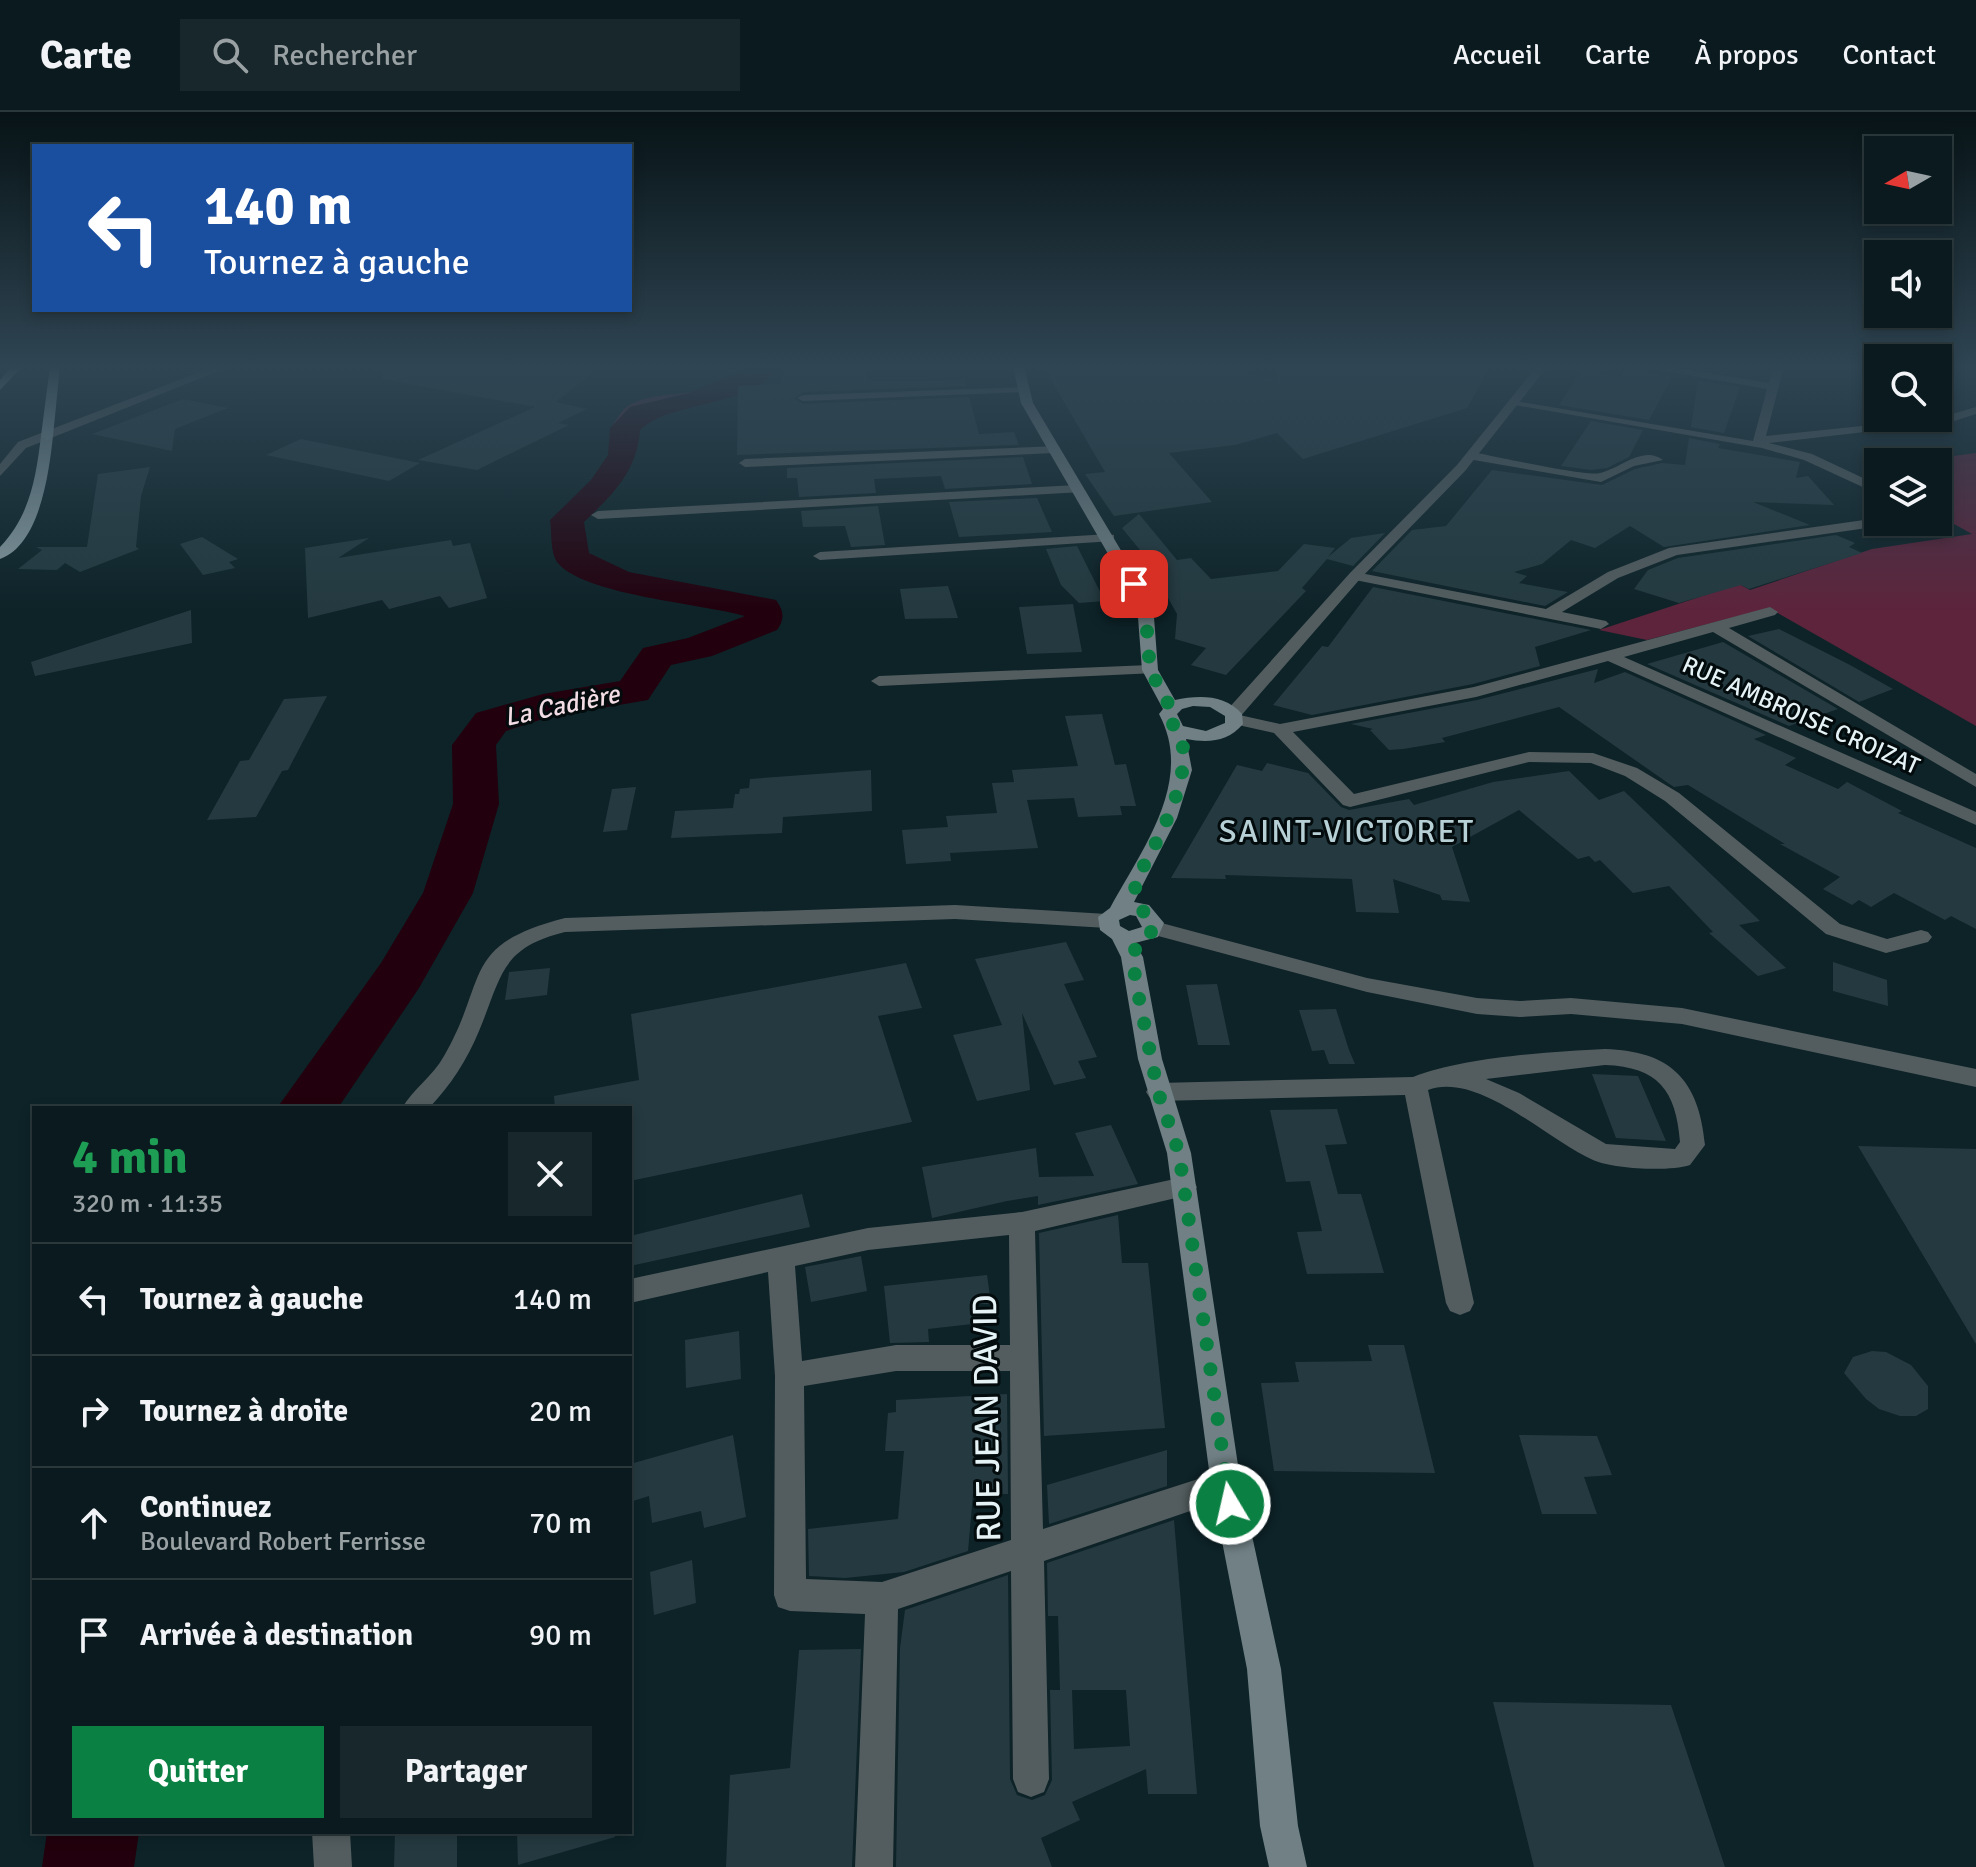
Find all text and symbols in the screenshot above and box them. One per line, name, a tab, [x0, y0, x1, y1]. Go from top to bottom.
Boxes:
search box	[180, 19, 740, 91]
text: Carte	[40, 32, 132, 79]
icon: search	[208, 33, 252, 77]
text: Rechercher	[272, 37, 417, 74]
text: Accueil	[1453, 38, 1541, 72]
text: Carte	[1585, 38, 1650, 72]
text: À propos	[1694, 38, 1799, 72]
text: Contact	[1843, 38, 1936, 72]
north arrow	[1864, 136, 1952, 224]
map controls	[1864, 136, 1952, 536]
text: 140 m	[204, 171, 352, 240]
icon: left	[72, 176, 176, 280]
text: Tournez à gauche	[204, 240, 470, 285]
button: sound	[1864, 240, 1952, 328]
button: search	[1864, 344, 1952, 432]
button: layers	[1864, 448, 1952, 536]
pin	[1100, 550, 1168, 618]
icon: arrive	[1112, 562, 1156, 606]
street label: RUE AMBROISE CROIZAT	[1678, 649, 1924, 781]
water label: La Cadière	[502, 678, 624, 734]
district label: SAINT-VICTORET	[1219, 812, 1475, 851]
text: 4 min	[72, 1128, 188, 1187]
button: close	[508, 1132, 592, 1216]
text: 320 m · 11:35	[72, 1188, 223, 1220]
icon: left	[72, 1277, 116, 1321]
text: Tournez à gauche	[140, 1281, 363, 1318]
text: 140 m	[513, 1281, 592, 1318]
street label: RUE JEAN DAVID	[964, 1294, 1010, 1542]
icon: right	[72, 1389, 116, 1433]
text: Tournez à droite	[140, 1393, 348, 1430]
text: 20 m	[529, 1393, 592, 1430]
position arrow	[1188, 1462, 1272, 1546]
text: Continuez	[140, 1489, 272, 1526]
icon: ahead	[72, 1501, 116, 1545]
text: 70 m	[529, 1505, 592, 1542]
text: Boulevard Robert Ferrisse	[140, 1526, 426, 1558]
icon: arrive	[72, 1613, 116, 1657]
text: Arrivée à destination	[140, 1617, 413, 1654]
text: 90 m	[529, 1617, 592, 1654]
button: Quitter	[72, 1726, 324, 1818]
button: Partager	[340, 1726, 592, 1818]

